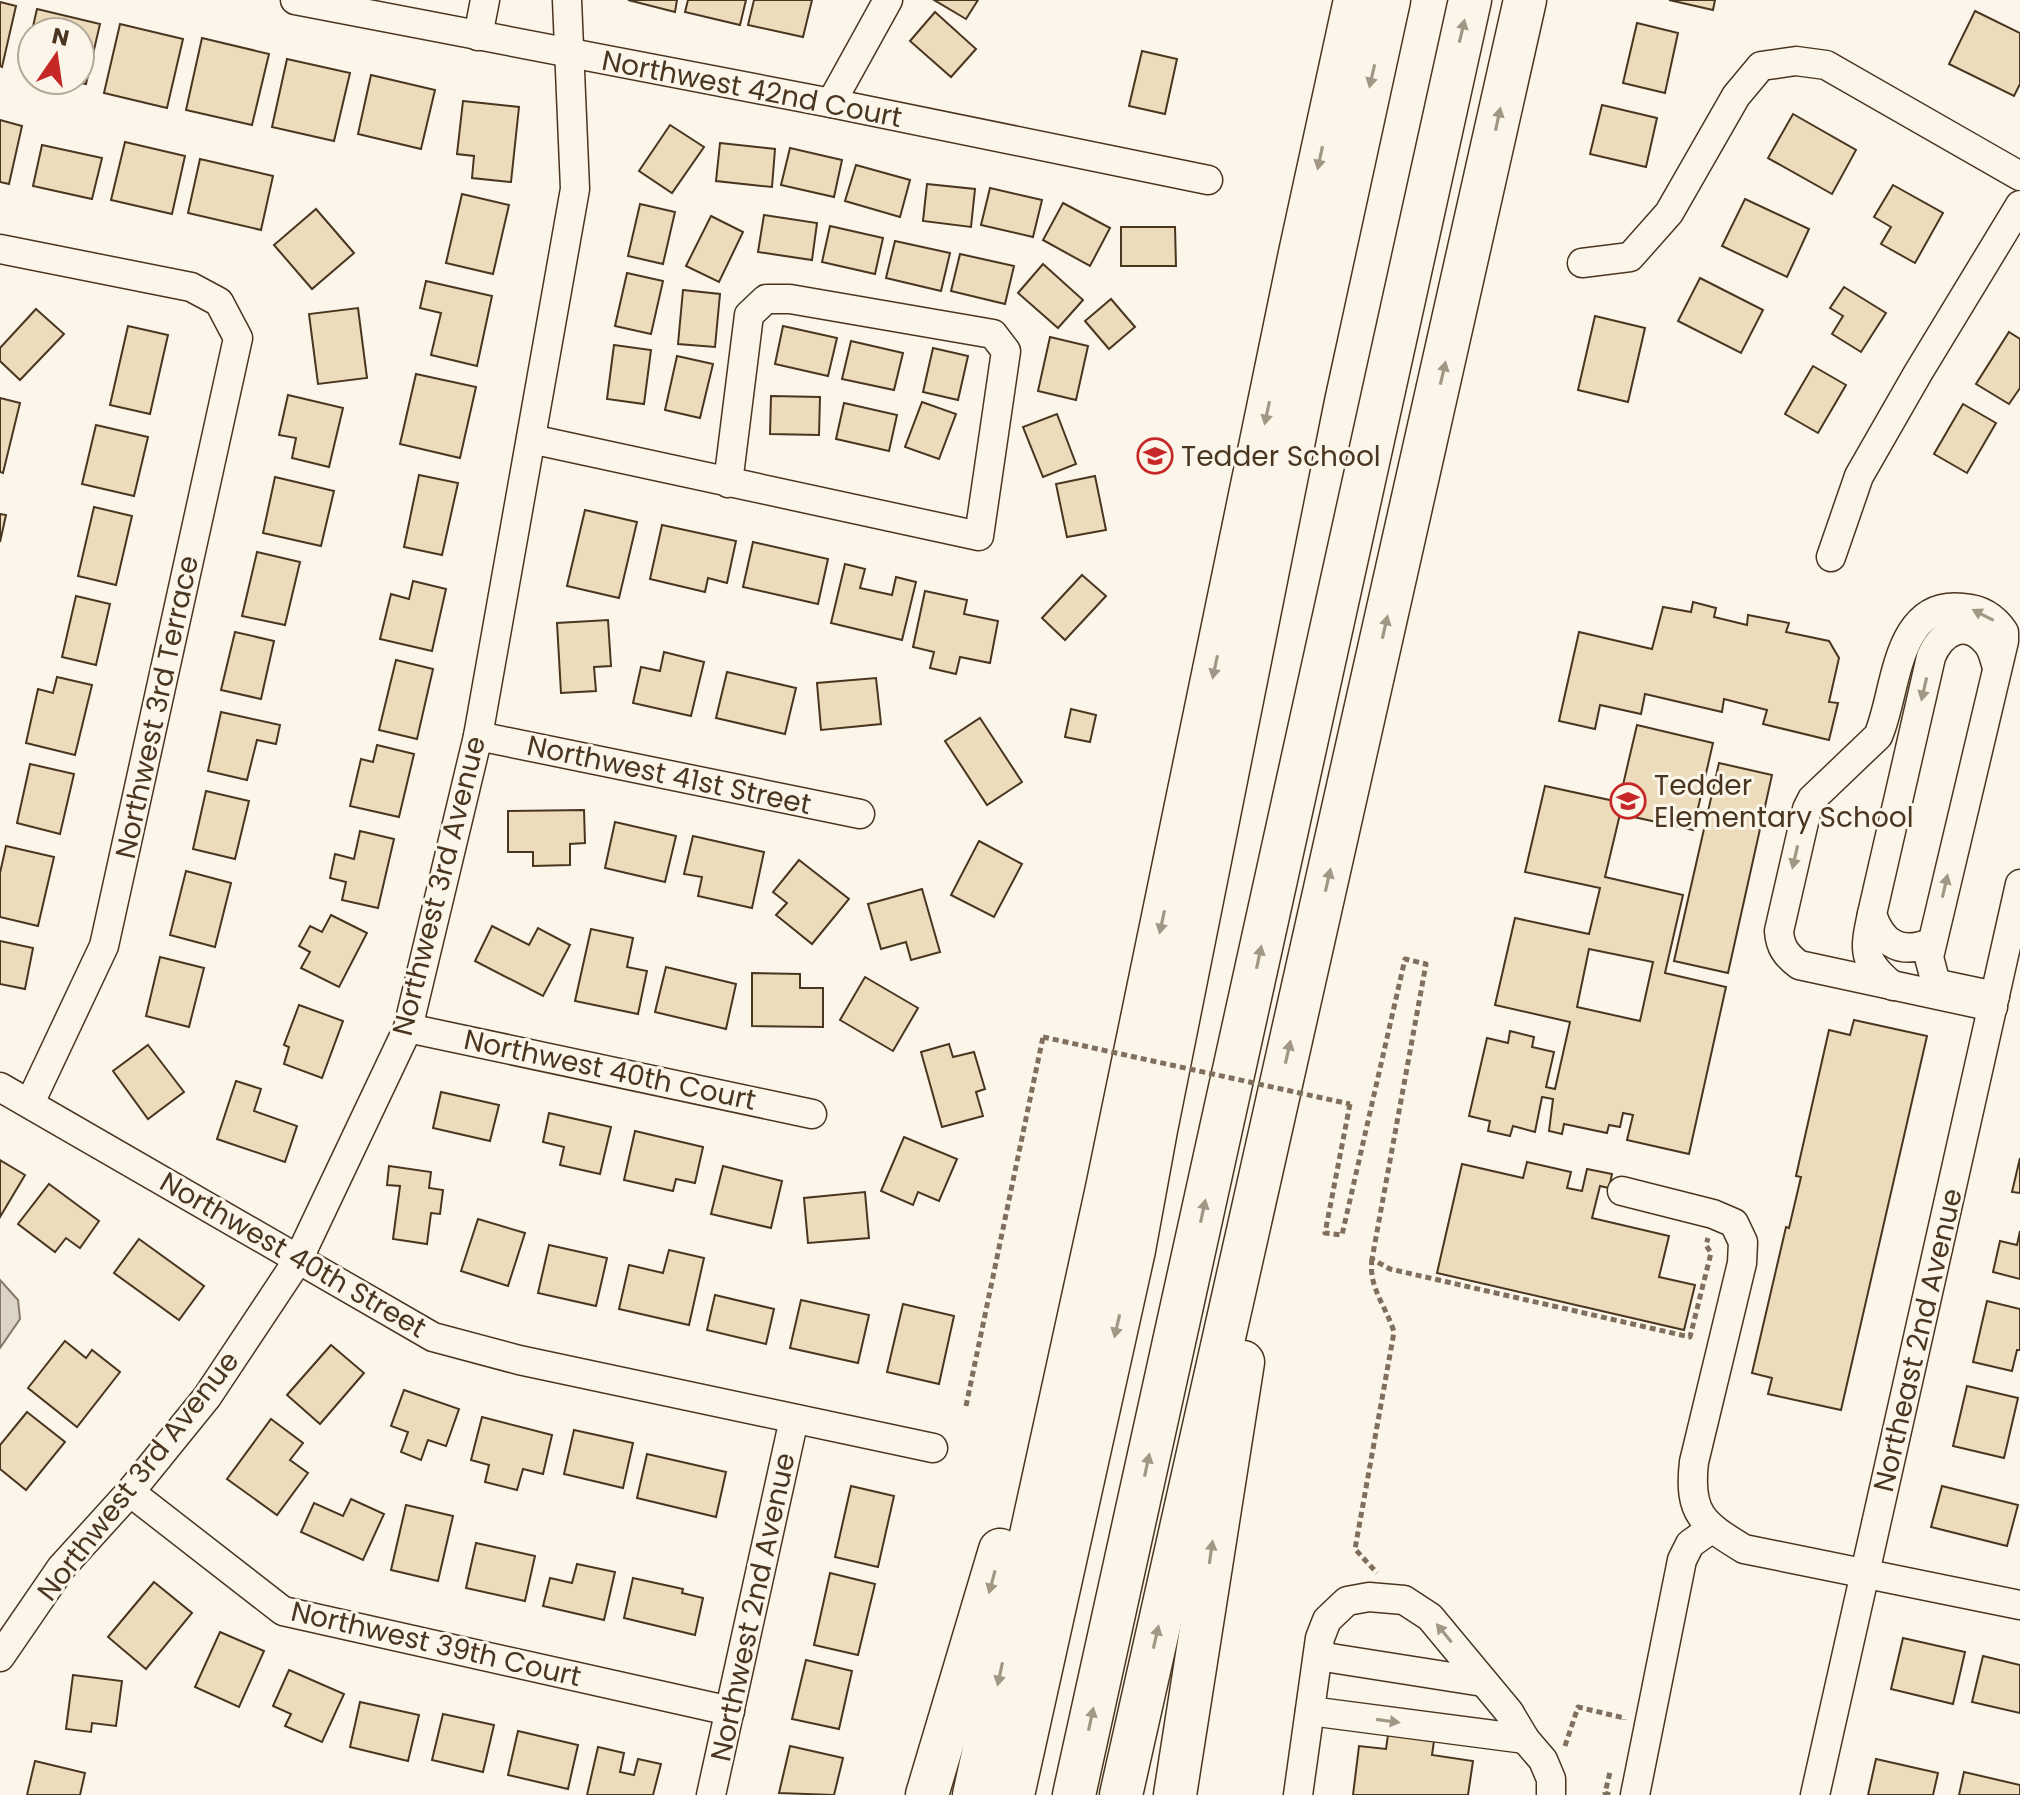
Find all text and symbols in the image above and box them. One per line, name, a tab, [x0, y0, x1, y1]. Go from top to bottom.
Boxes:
north arrow	[16, 16, 96, 96]
one-way arrow	[1457, 19, 1469, 44]
text: N	[49, 20, 72, 54]
street label: Northwest 42nd Court	[599, 41, 905, 137]
one-way arrow	[1365, 64, 1378, 89]
one-way arrow	[1492, 106, 1505, 131]
one-way arrow	[1313, 146, 1326, 171]
one-way arrow	[1437, 360, 1450, 385]
one-way arrow	[1260, 400, 1273, 425]
school or university icon: Tedder School	[1136, 437, 1174, 475]
place label: Tedder School	[1181, 437, 1381, 476]
street label: Northwest 3rd Terrace	[106, 552, 208, 862]
one-way arrow	[1972, 608, 1995, 622]
one-way arrow	[1379, 614, 1392, 639]
one-way arrow	[1208, 655, 1220, 680]
one-way arrow	[1917, 677, 1930, 702]
street label: Northwest 41st Street	[523, 726, 815, 824]
street label: Northwest 3rd Avenue	[383, 732, 495, 1040]
place label: Tedder Elementary School	[1654, 766, 1914, 837]
school or university icon: Tedder Elementary School	[1609, 782, 1647, 820]
one-way arrow	[1789, 845, 1801, 870]
one-way arrow	[1322, 868, 1334, 893]
one-way arrow	[1940, 873, 1952, 898]
one-way arrow	[1155, 910, 1168, 935]
one-way arrow	[1253, 944, 1266, 969]
street label: Northwest 40th Court	[460, 1020, 760, 1120]
one-way arrow	[1282, 1039, 1295, 1064]
street label: Northwest 40th Street	[153, 1163, 433, 1347]
street label: Northeast 2nd Avenue	[1864, 1184, 1972, 1496]
one-way arrow	[1197, 1198, 1210, 1223]
one-way arrow	[1110, 1314, 1123, 1339]
street label: Northwest 3rd Avenue	[28, 1343, 248, 1609]
street label: Northwest 2nd Avenue	[701, 1449, 805, 1765]
one-way arrow	[1141, 1452, 1154, 1477]
one-way arrow	[1205, 1539, 1218, 1564]
one-way arrow	[985, 1569, 997, 1594]
street label: Northwest 39th Court	[287, 1592, 585, 1696]
one-way arrow	[1150, 1624, 1163, 1649]
one-way arrow	[1436, 1624, 1453, 1644]
one-way arrow	[993, 1662, 1006, 1687]
one-way arrow	[1085, 1706, 1098, 1731]
one-way arrow	[1375, 1715, 1400, 1728]

